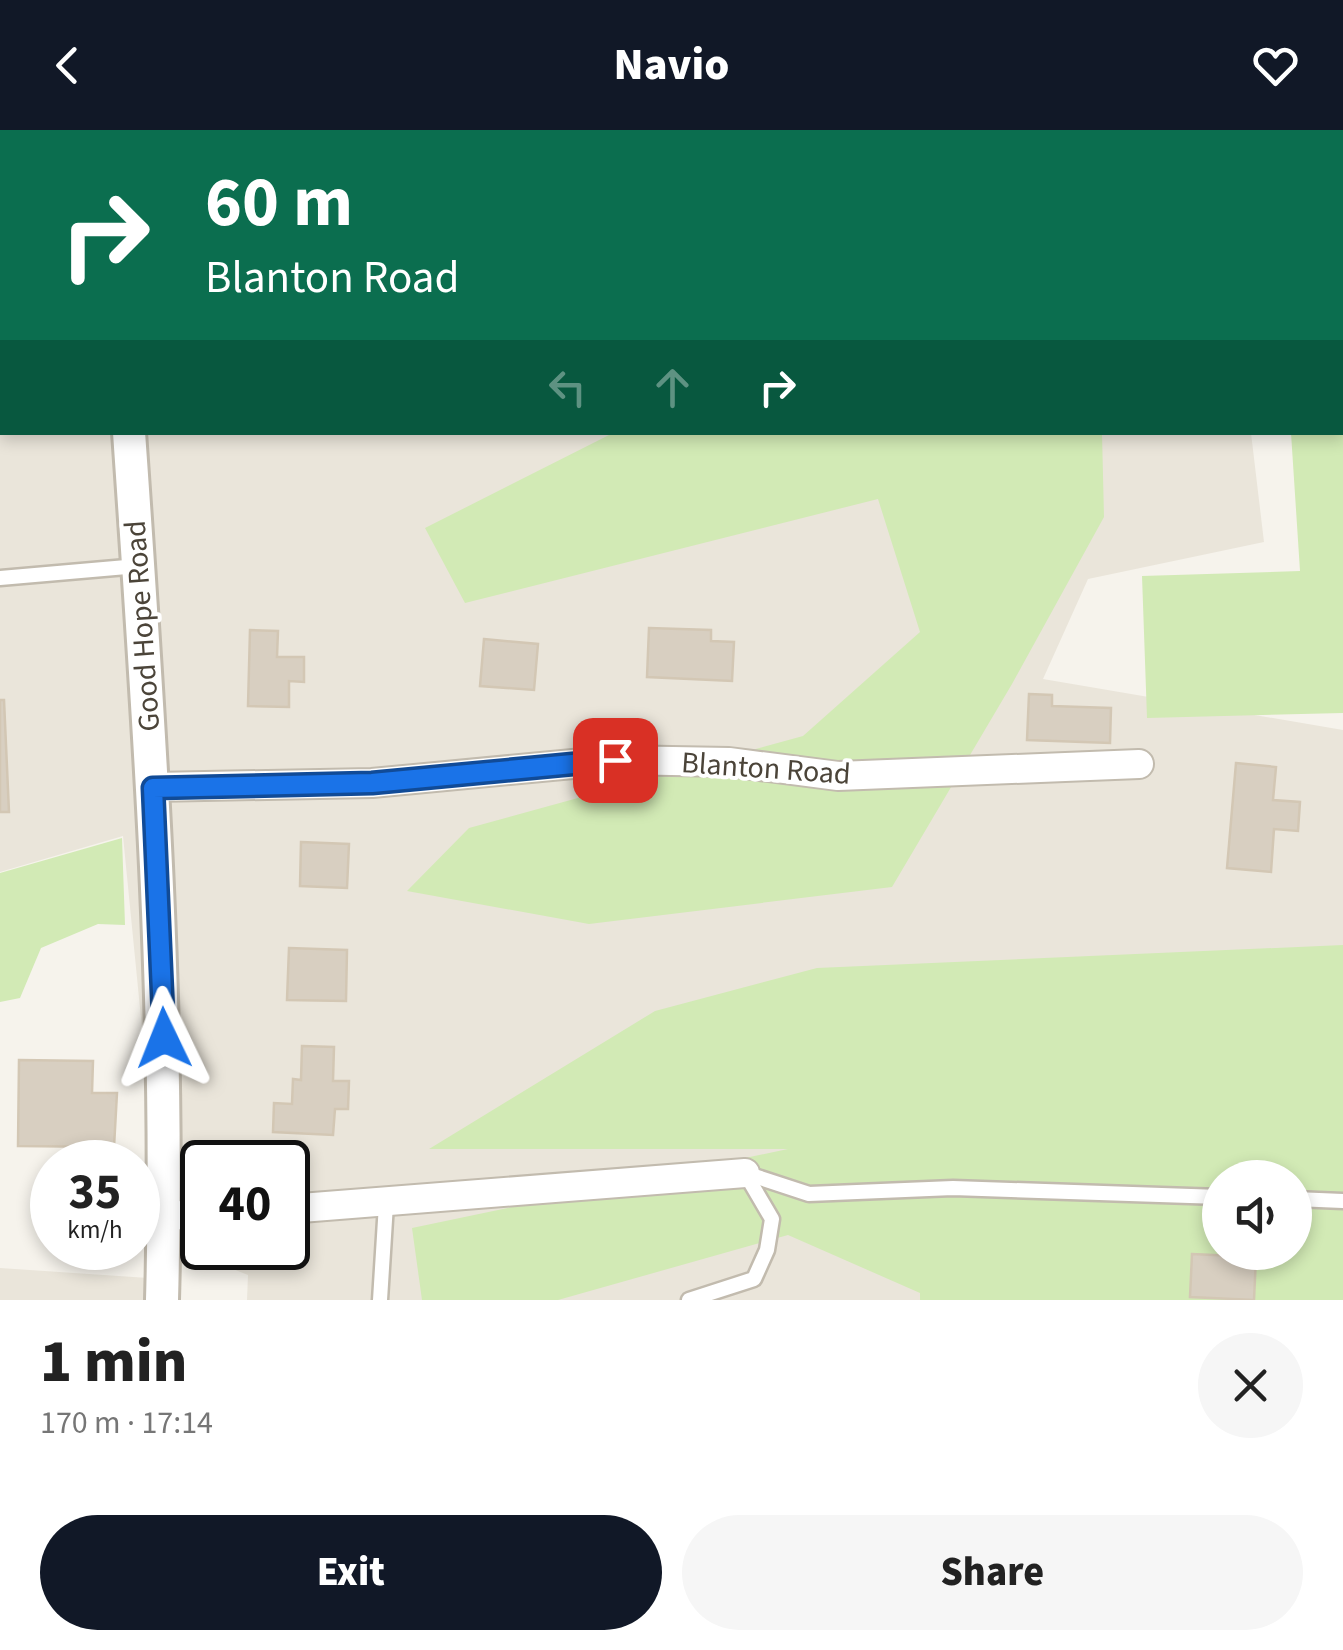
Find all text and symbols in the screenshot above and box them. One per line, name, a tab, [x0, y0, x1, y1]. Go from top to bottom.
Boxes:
text: Navio	[614, 33, 729, 97]
icon: back	[40, 38, 95, 93]
icon: heart	[1248, 38, 1303, 93]
text: 60 m	[205, 153, 353, 253]
icon: right	[40, 170, 170, 300]
text: Blanton Road	[205, 246, 459, 310]
icon: left	[540, 360, 595, 415]
icon: ahead	[645, 360, 700, 415]
icon: right	[750, 360, 805, 415]
street label: Good Hope Road	[114, 519, 171, 733]
pin	[573, 718, 658, 803]
icon: arrive	[588, 733, 643, 788]
street label: Blanton Road	[680, 741, 852, 796]
position arrow	[112, 986, 216, 1090]
speed limit sign: 40	[180, 1140, 310, 1270]
text: 35	[69, 1157, 121, 1228]
map controls	[1202, 1160, 1312, 1270]
button: sound	[1202, 1160, 1312, 1270]
text: km/h	[67, 1212, 123, 1248]
text: 1 min	[40, 1320, 187, 1405]
button: close	[1198, 1333, 1303, 1438]
text: 170 m · 17:14	[40, 1400, 213, 1446]
button: Exit	[40, 1515, 662, 1630]
button: Share	[682, 1515, 1303, 1630]

